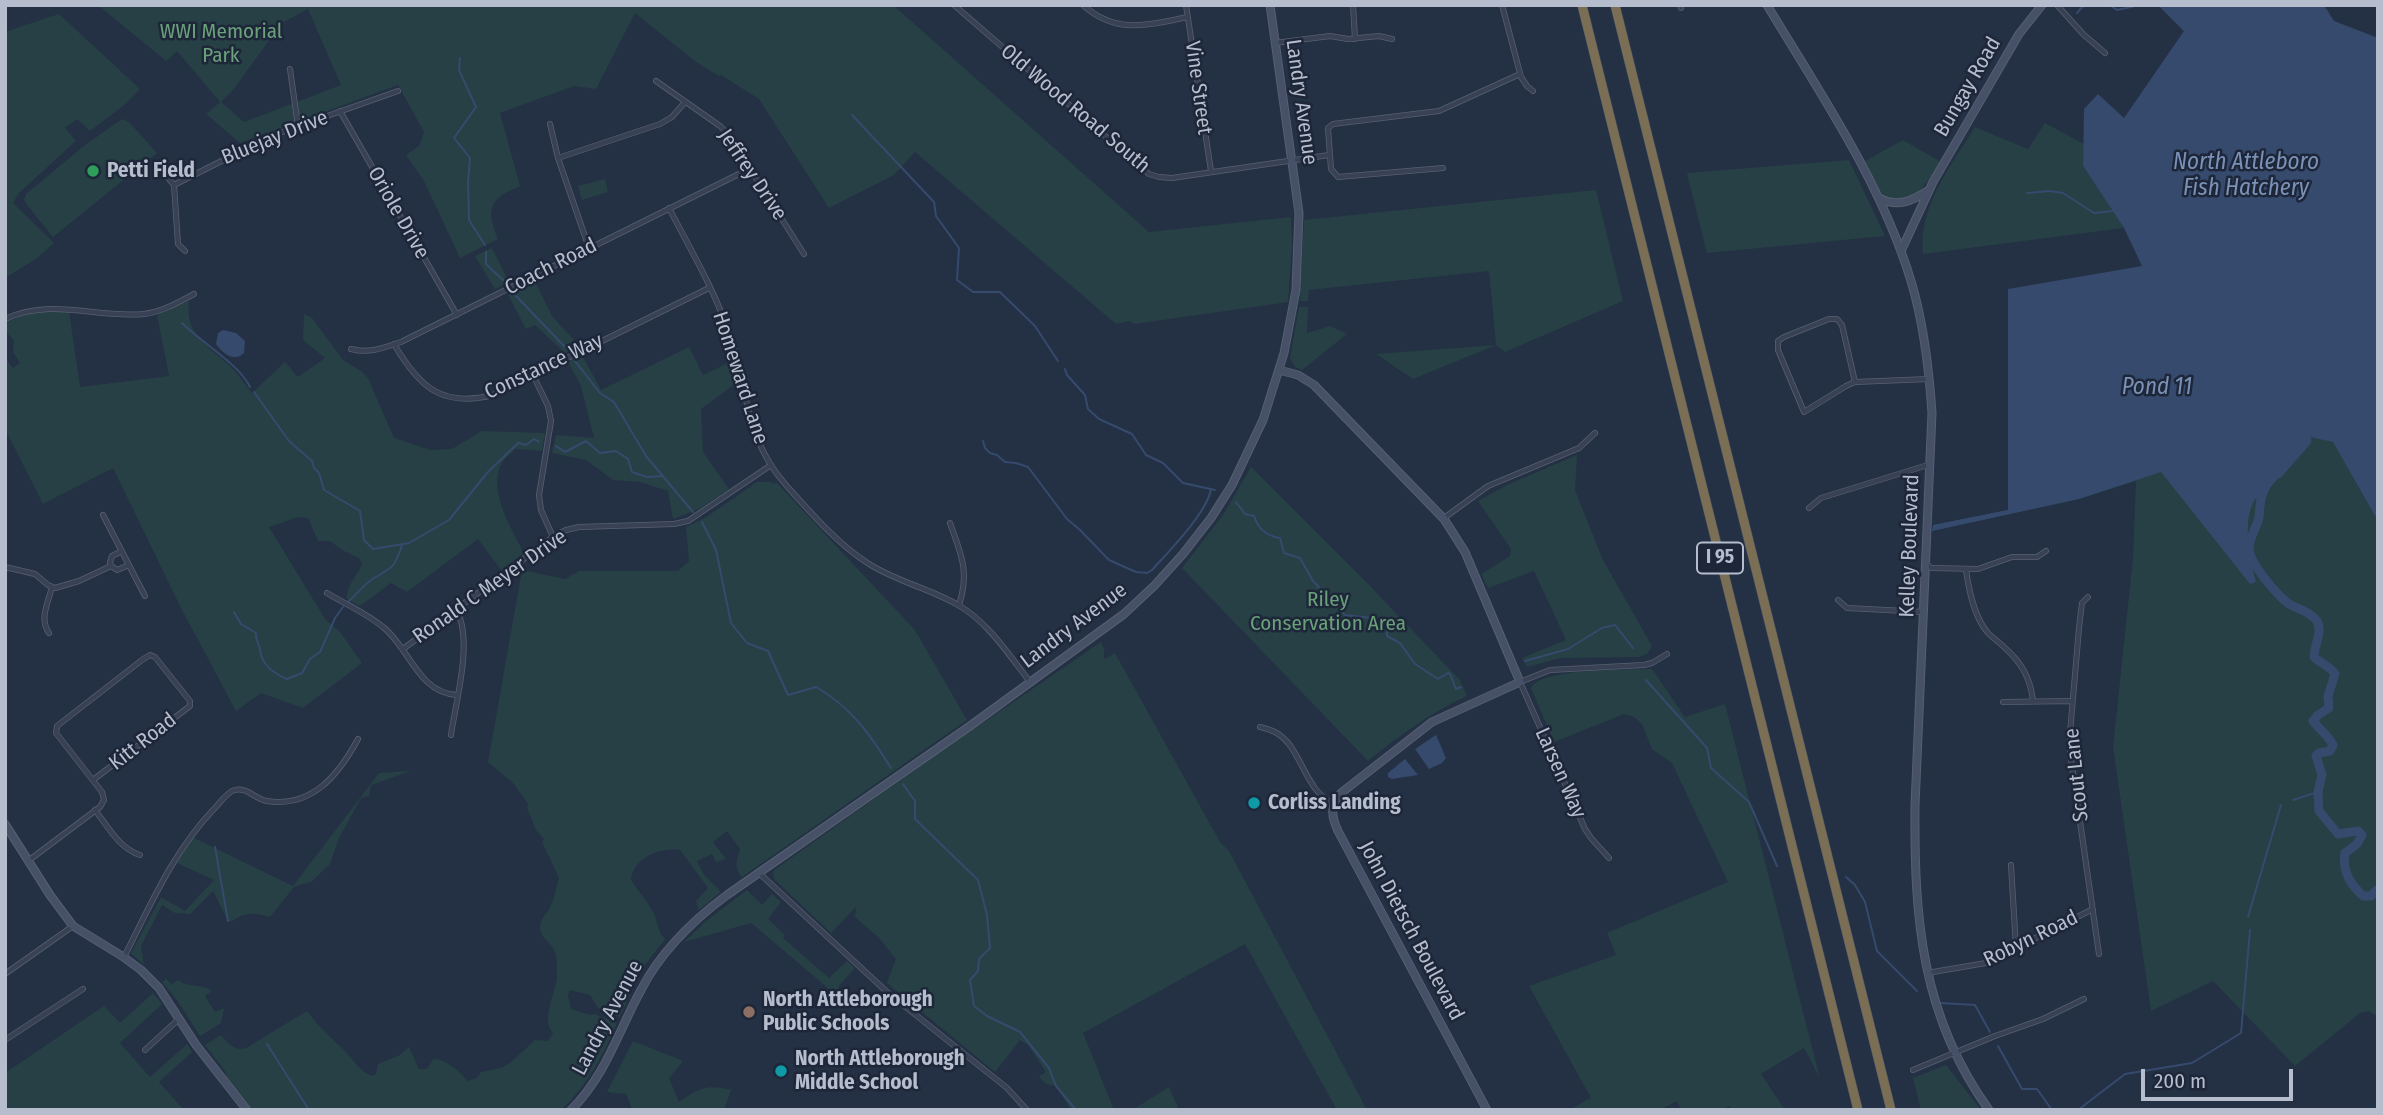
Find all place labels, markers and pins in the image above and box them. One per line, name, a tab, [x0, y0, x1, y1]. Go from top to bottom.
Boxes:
place label: Petti Field	[107, 158, 195, 184]
marker: Petti Field	[85, 163, 101, 179]
place label: Corliss Landing	[1268, 790, 1401, 816]
marker: Corliss Landing	[1246, 795, 1262, 811]
place label: North Attleborough Public Schools	[763, 987, 933, 1037]
marker: North Attleborough Public Schools	[741, 1004, 757, 1020]
place label: North Attleborough Middle School	[795, 1046, 965, 1096]
marker: North Attleborough Middle School	[773, 1063, 789, 1079]

